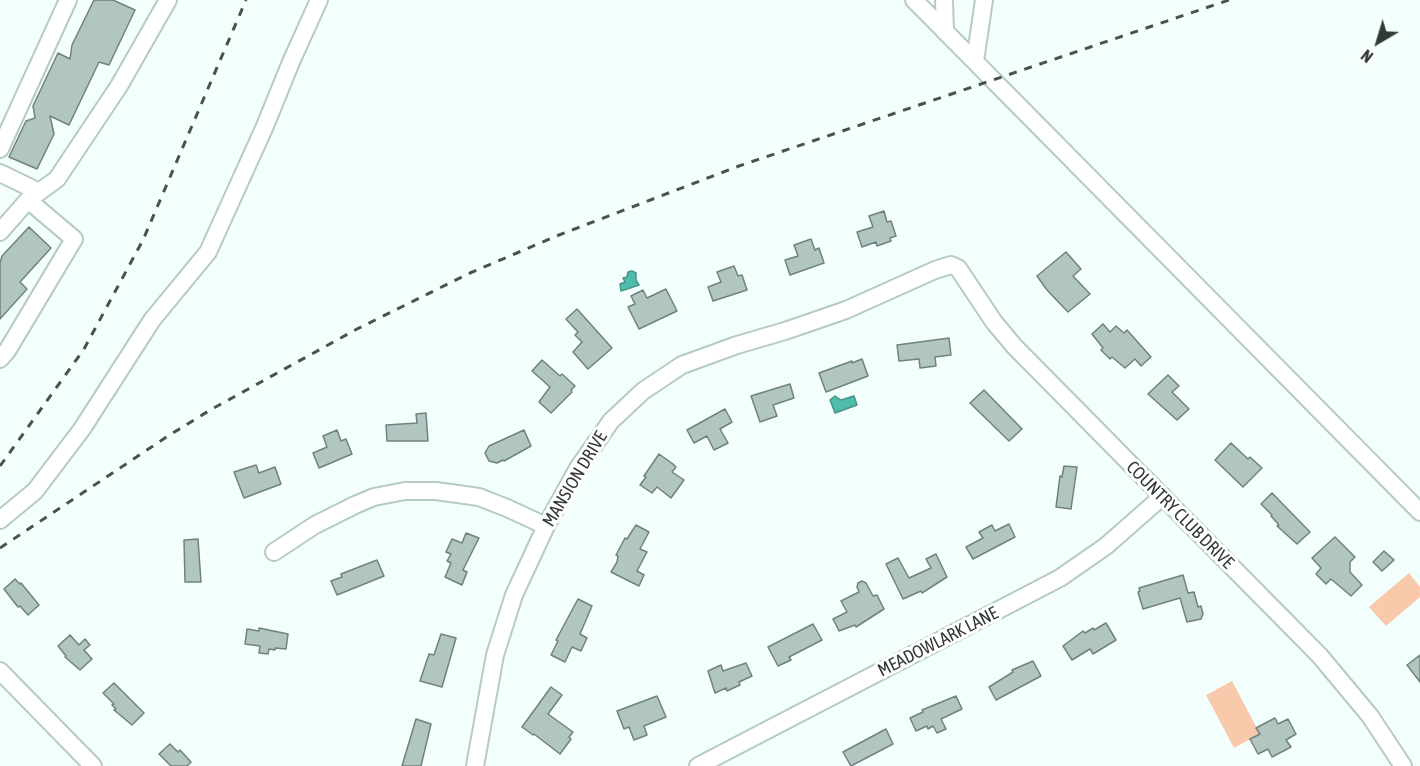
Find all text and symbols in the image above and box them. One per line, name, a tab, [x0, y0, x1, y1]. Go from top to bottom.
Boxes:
north arrow	[1348, 12, 1408, 72]
text: N	[1358, 46, 1376, 66]
street label: MANSION DRIVE	[538, 427, 612, 531]
street label: COUNTRY CLUB DRIVE	[1122, 457, 1238, 573]
street label: MEADOWLARK LANE	[874, 602, 1002, 682]

